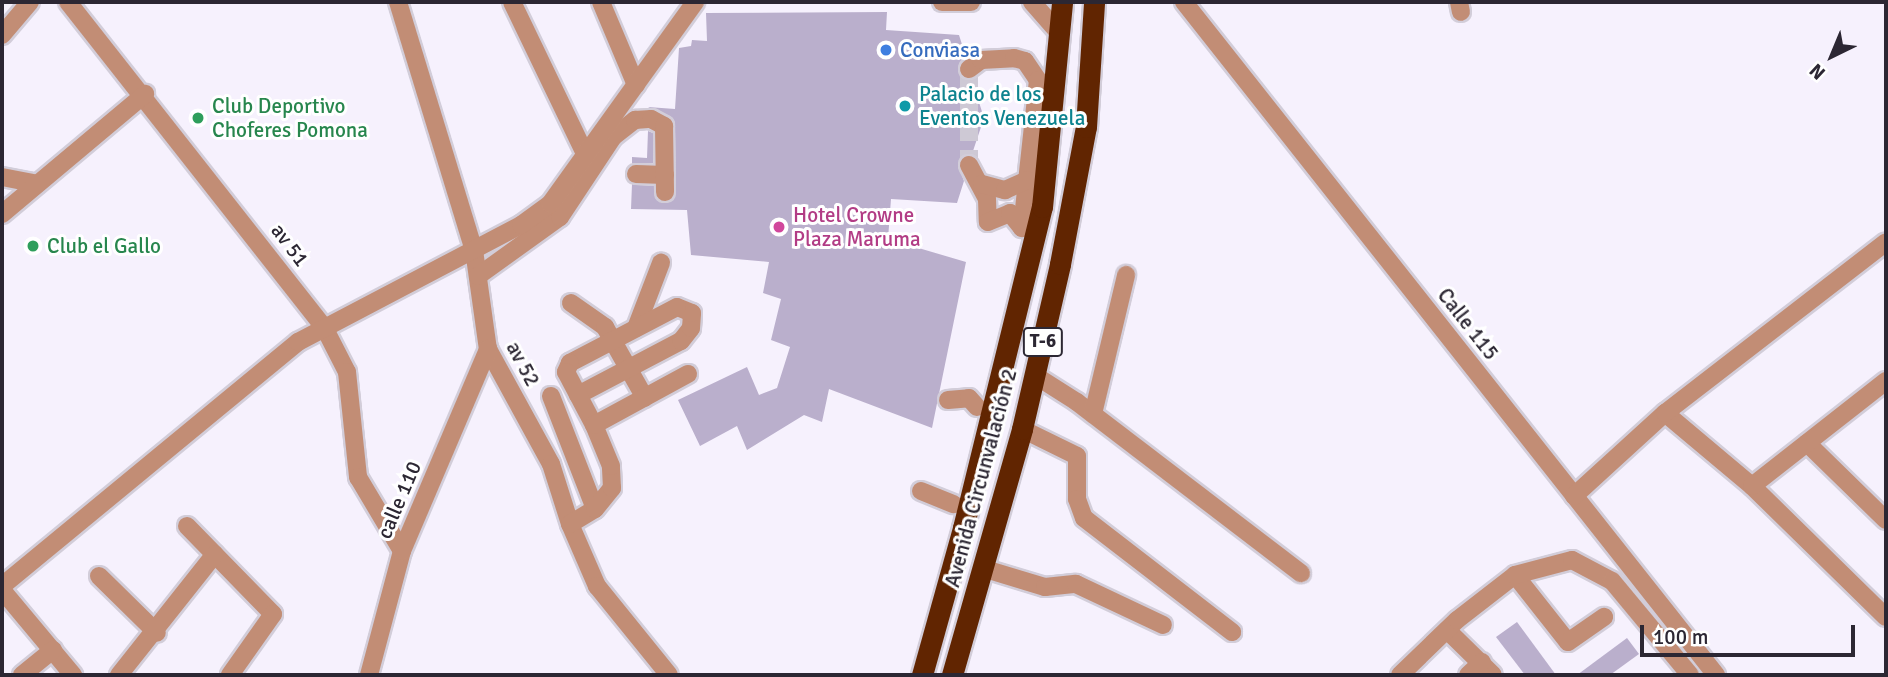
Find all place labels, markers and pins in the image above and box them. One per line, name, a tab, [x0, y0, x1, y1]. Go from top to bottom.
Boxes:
place label: Conviasa	[900, 37, 980, 63]
marker: Conviasa	[878, 42, 894, 58]
place label: Palacio de los Eventos Venezuela	[919, 81, 1085, 131]
place label: Club Deportivo Choferes Pomona	[212, 93, 368, 143]
marker: Palacio de los Eventos Venezuela	[897, 98, 913, 114]
marker: Club Deportivo Choferes Pomona	[190, 110, 206, 126]
place label: Hotel Crowne Plaza Maruma	[793, 202, 921, 252]
marker: Hotel Crowne Plaza Maruma	[771, 219, 787, 235]
place label: Club el Gallo	[47, 233, 161, 259]
marker: Club el Gallo	[25, 238, 41, 254]

